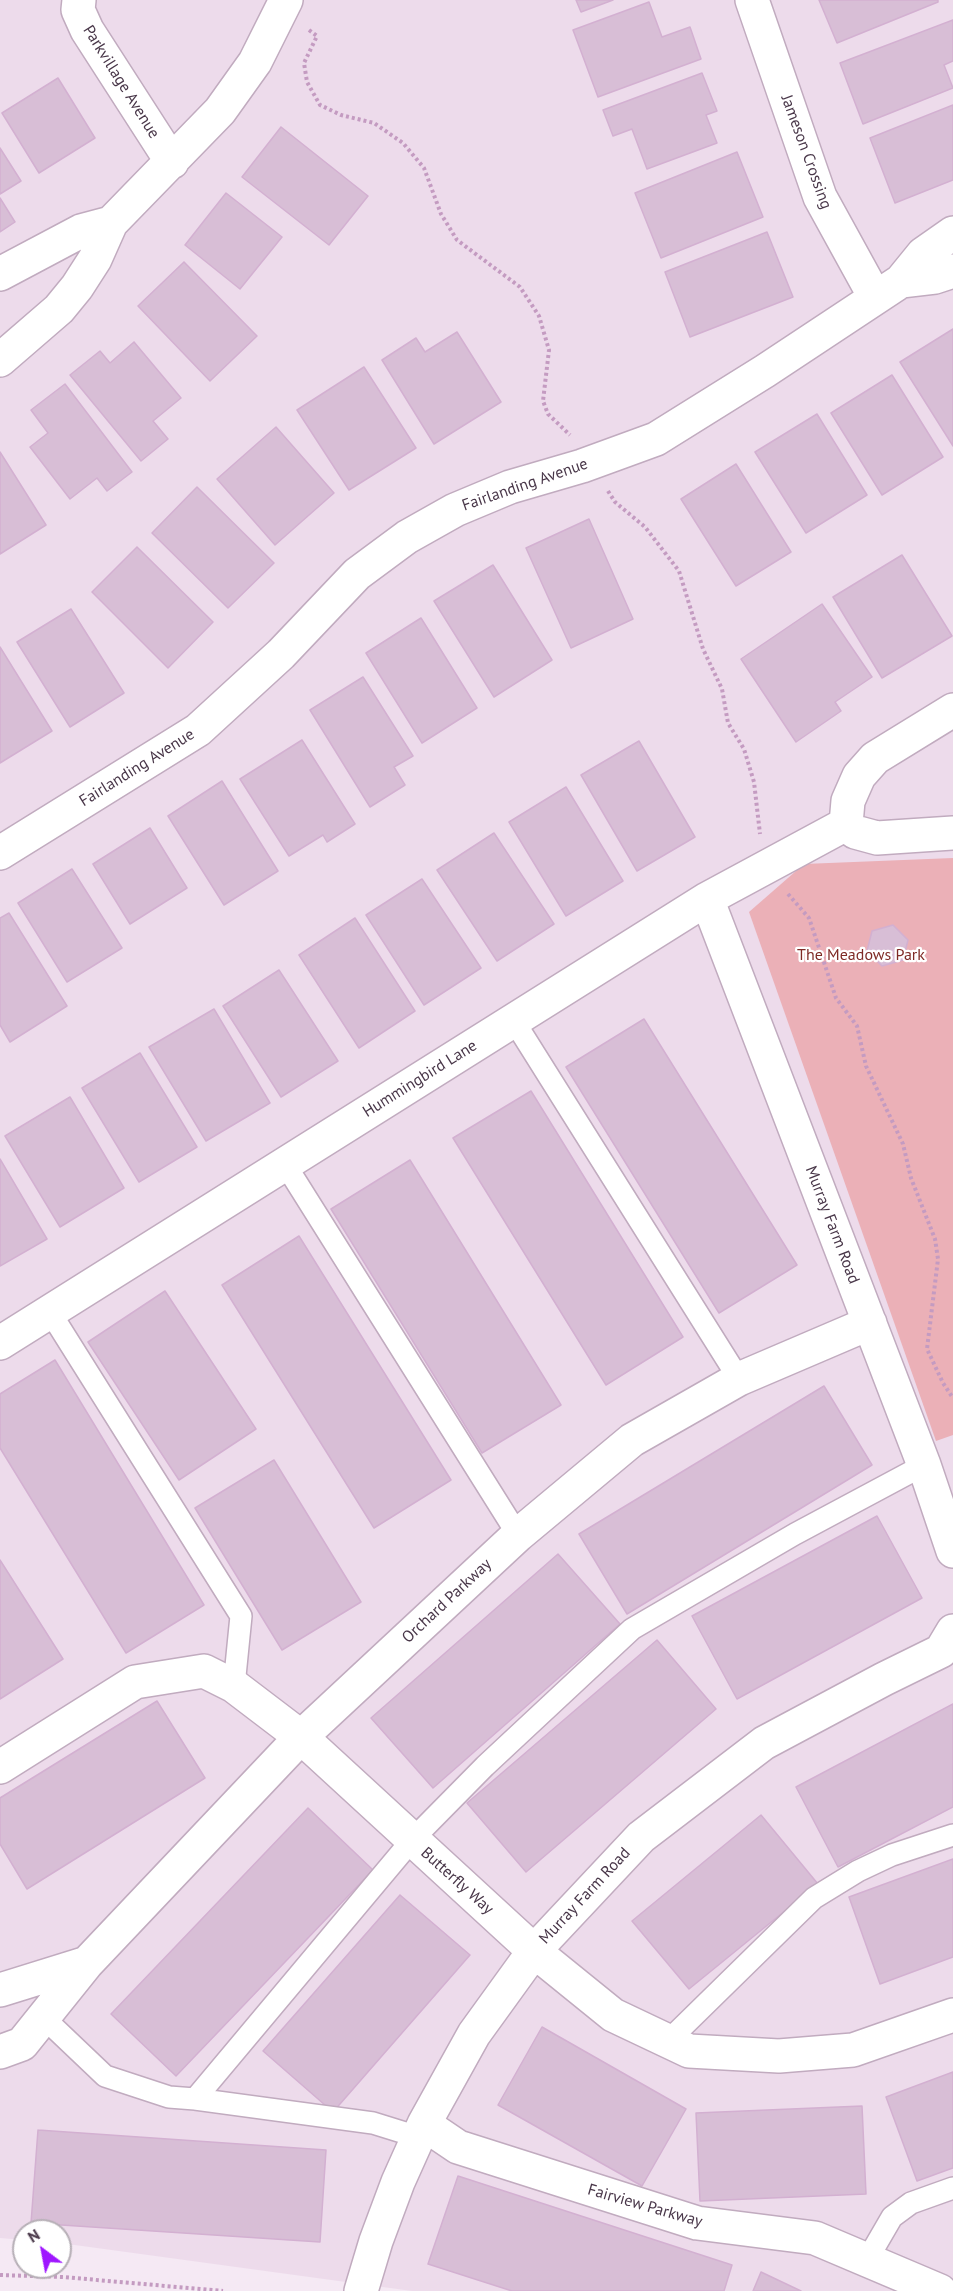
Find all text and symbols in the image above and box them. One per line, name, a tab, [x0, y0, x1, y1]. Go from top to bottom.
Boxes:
street label: Parkvillage Avenue	[79, 22, 163, 142]
street label: Jameson Crossing	[776, 92, 836, 212]
street label: Fairlanding Avenue	[460, 454, 590, 516]
street label: Fairlanding Avenue	[76, 725, 198, 811]
park label: The Meadows Park	[797, 945, 925, 965]
street label: Hummingbird Lane	[359, 1036, 481, 1122]
street label: Murray Farm Road	[801, 1163, 863, 1287]
street label: Orchard Parkway	[398, 1555, 496, 1647]
street label: Butterfly Way	[417, 1843, 497, 1919]
street label: Murray Farm Road	[535, 1844, 635, 1948]
street label: Fairview Parkway	[585, 2180, 705, 2232]
north arrow	[12, 2219, 72, 2279]
text: N	[24, 2224, 43, 2247]

